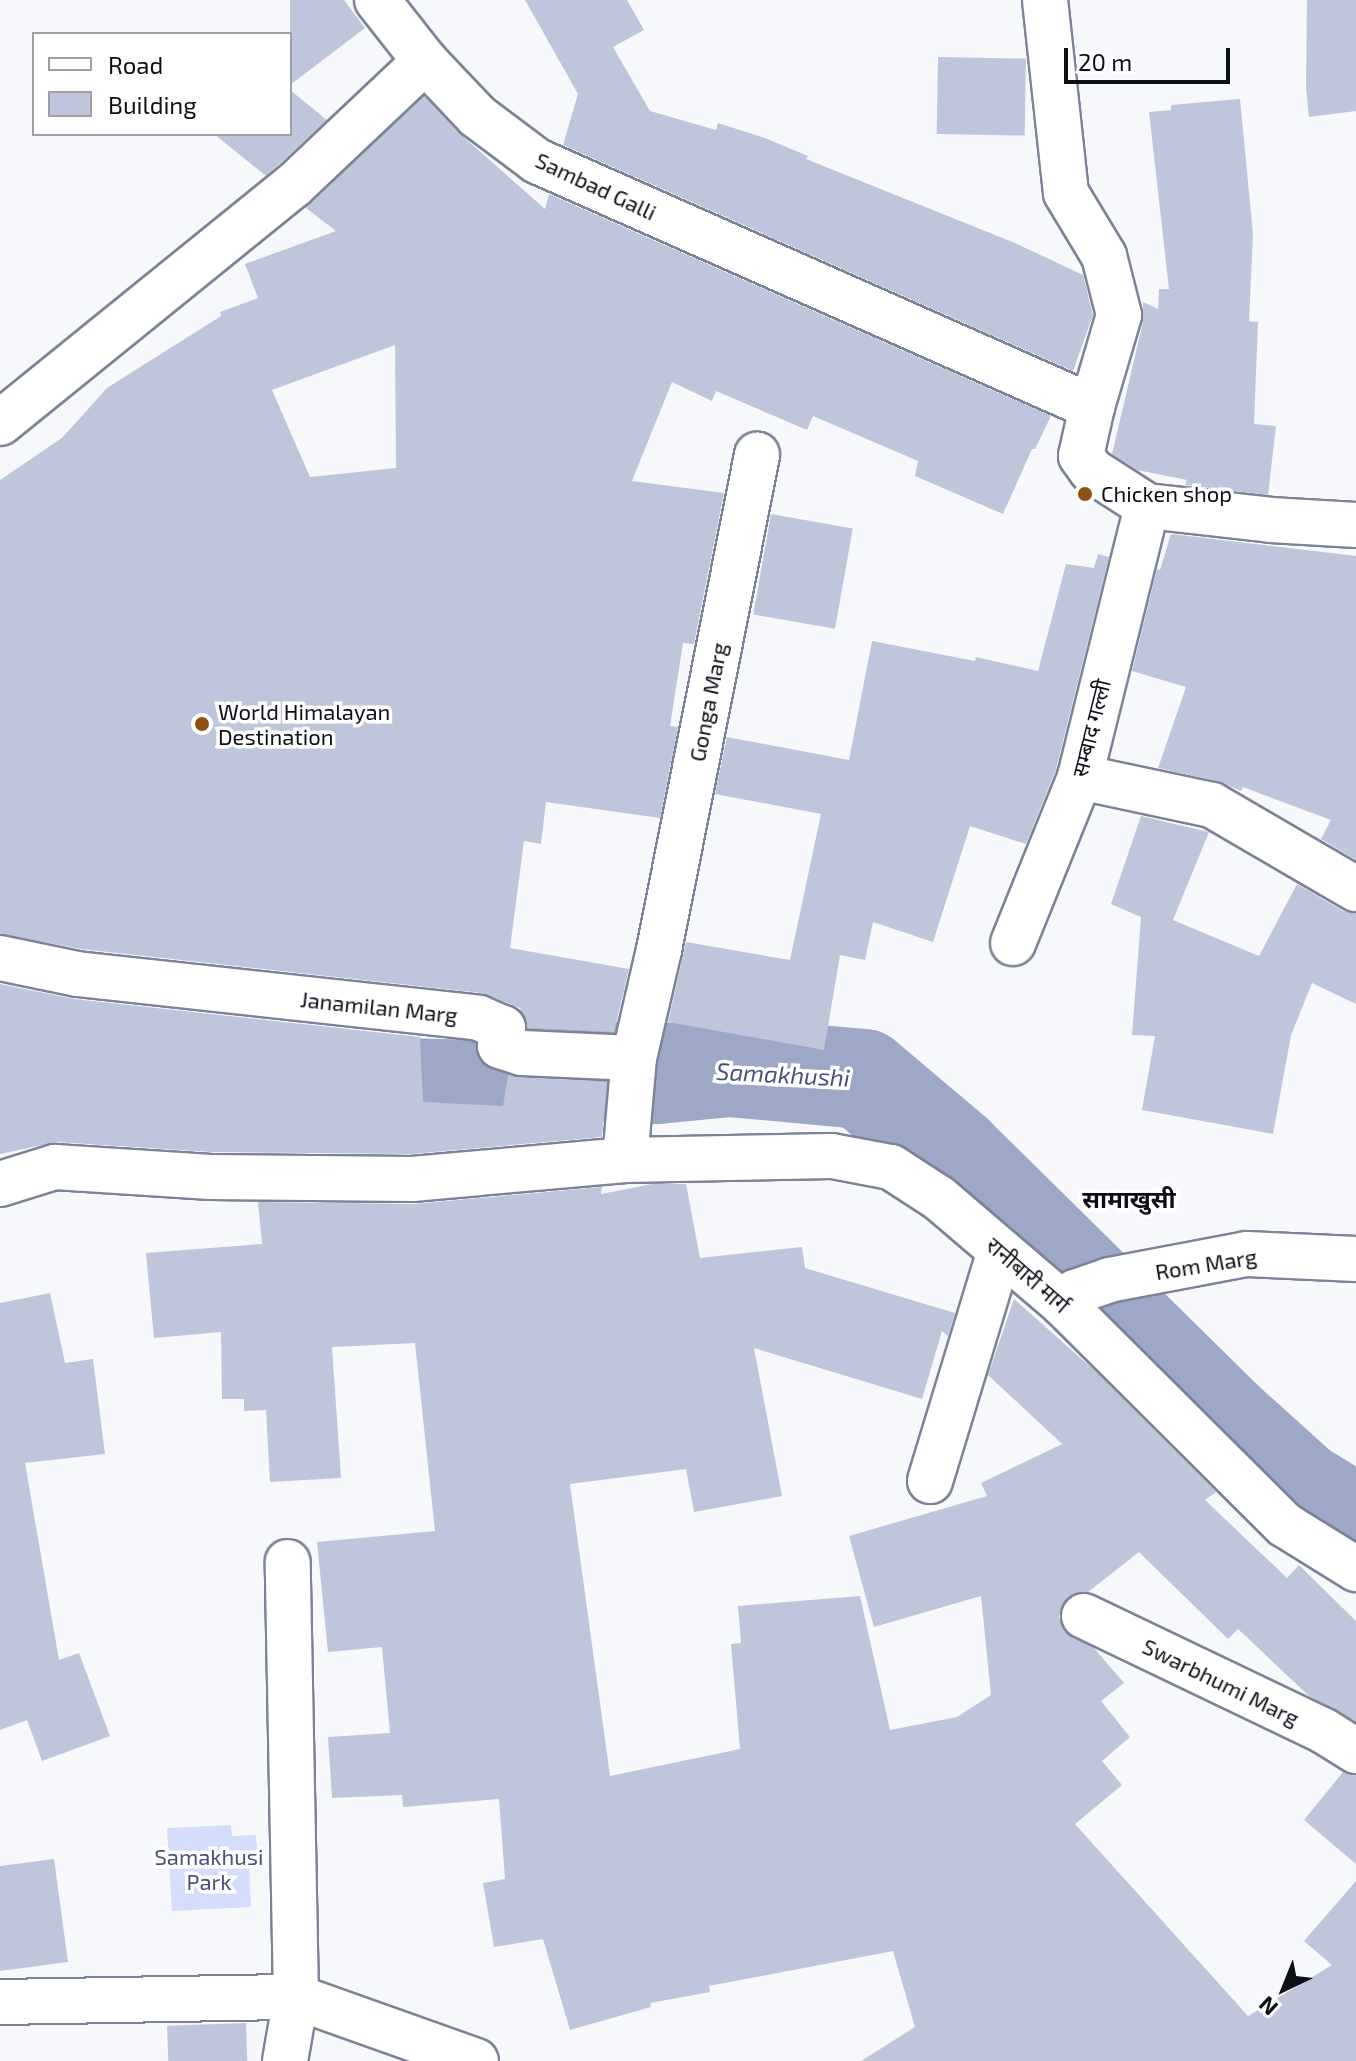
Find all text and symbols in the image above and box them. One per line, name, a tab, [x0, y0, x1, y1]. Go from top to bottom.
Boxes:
legend	[32, 32, 292, 136]
scale bar	[1068, 32, 1234, 82]
text: 20 m	[1078, 47, 1132, 76]
text: Road	[108, 50, 163, 79]
text: Building	[108, 90, 197, 119]
street label: Sambad Galli	[531, 147, 661, 225]
place label: Chicken shop	[1101, 481, 1232, 507]
marker: Chicken shop	[1076, 485, 1094, 503]
street label: Gonga Marg	[684, 640, 732, 764]
street label: सम्बाद गल्ली	[1066, 676, 1116, 780]
place label: World Himalayan Destination	[218, 698, 390, 750]
marker: World Himalayan Destination	[193, 715, 211, 733]
street label: Janamilan Marg	[299, 986, 459, 1028]
water label: Samakhushi	[715, 1056, 851, 1092]
district label: सामाखुसी	[1082, 1185, 1176, 1213]
street label: रानीबारी मार्ग	[981, 1232, 1075, 1318]
street label: Rom Marg	[1153, 1243, 1259, 1285]
street label: Swarbhumi Marg	[1138, 1633, 1304, 1731]
park label: Samakhusi Park	[155, 1843, 263, 1894]
north arrow	[1244, 1949, 1324, 2029]
text: N	[1253, 1992, 1282, 2021]

